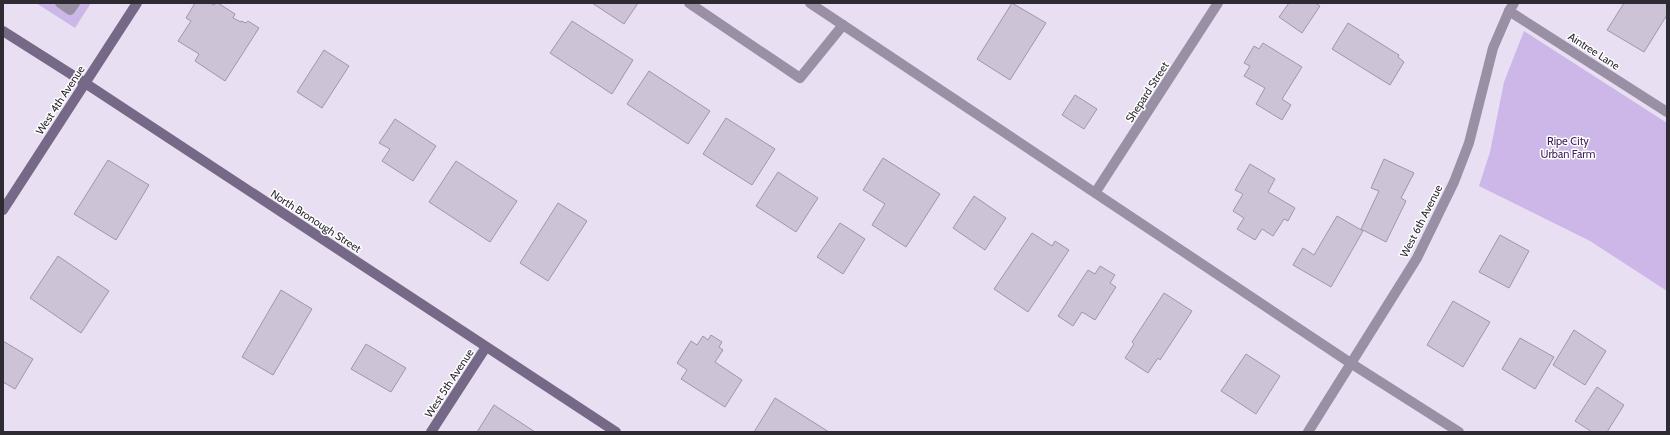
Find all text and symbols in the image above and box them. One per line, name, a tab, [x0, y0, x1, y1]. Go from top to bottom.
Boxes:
street label: Aintree Lane	[1566, 29, 1623, 73]
street label: Shepard Street	[1122, 59, 1172, 125]
street label: West 4th Avenue	[32, 62, 88, 137]
park label: Ripe City Urban Farm	[1541, 134, 1596, 161]
street label: West 6th Avenue	[1397, 182, 1445, 260]
street label: North Bronough Street	[268, 186, 364, 256]
street label: West 5th Avenue	[422, 346, 477, 420]

